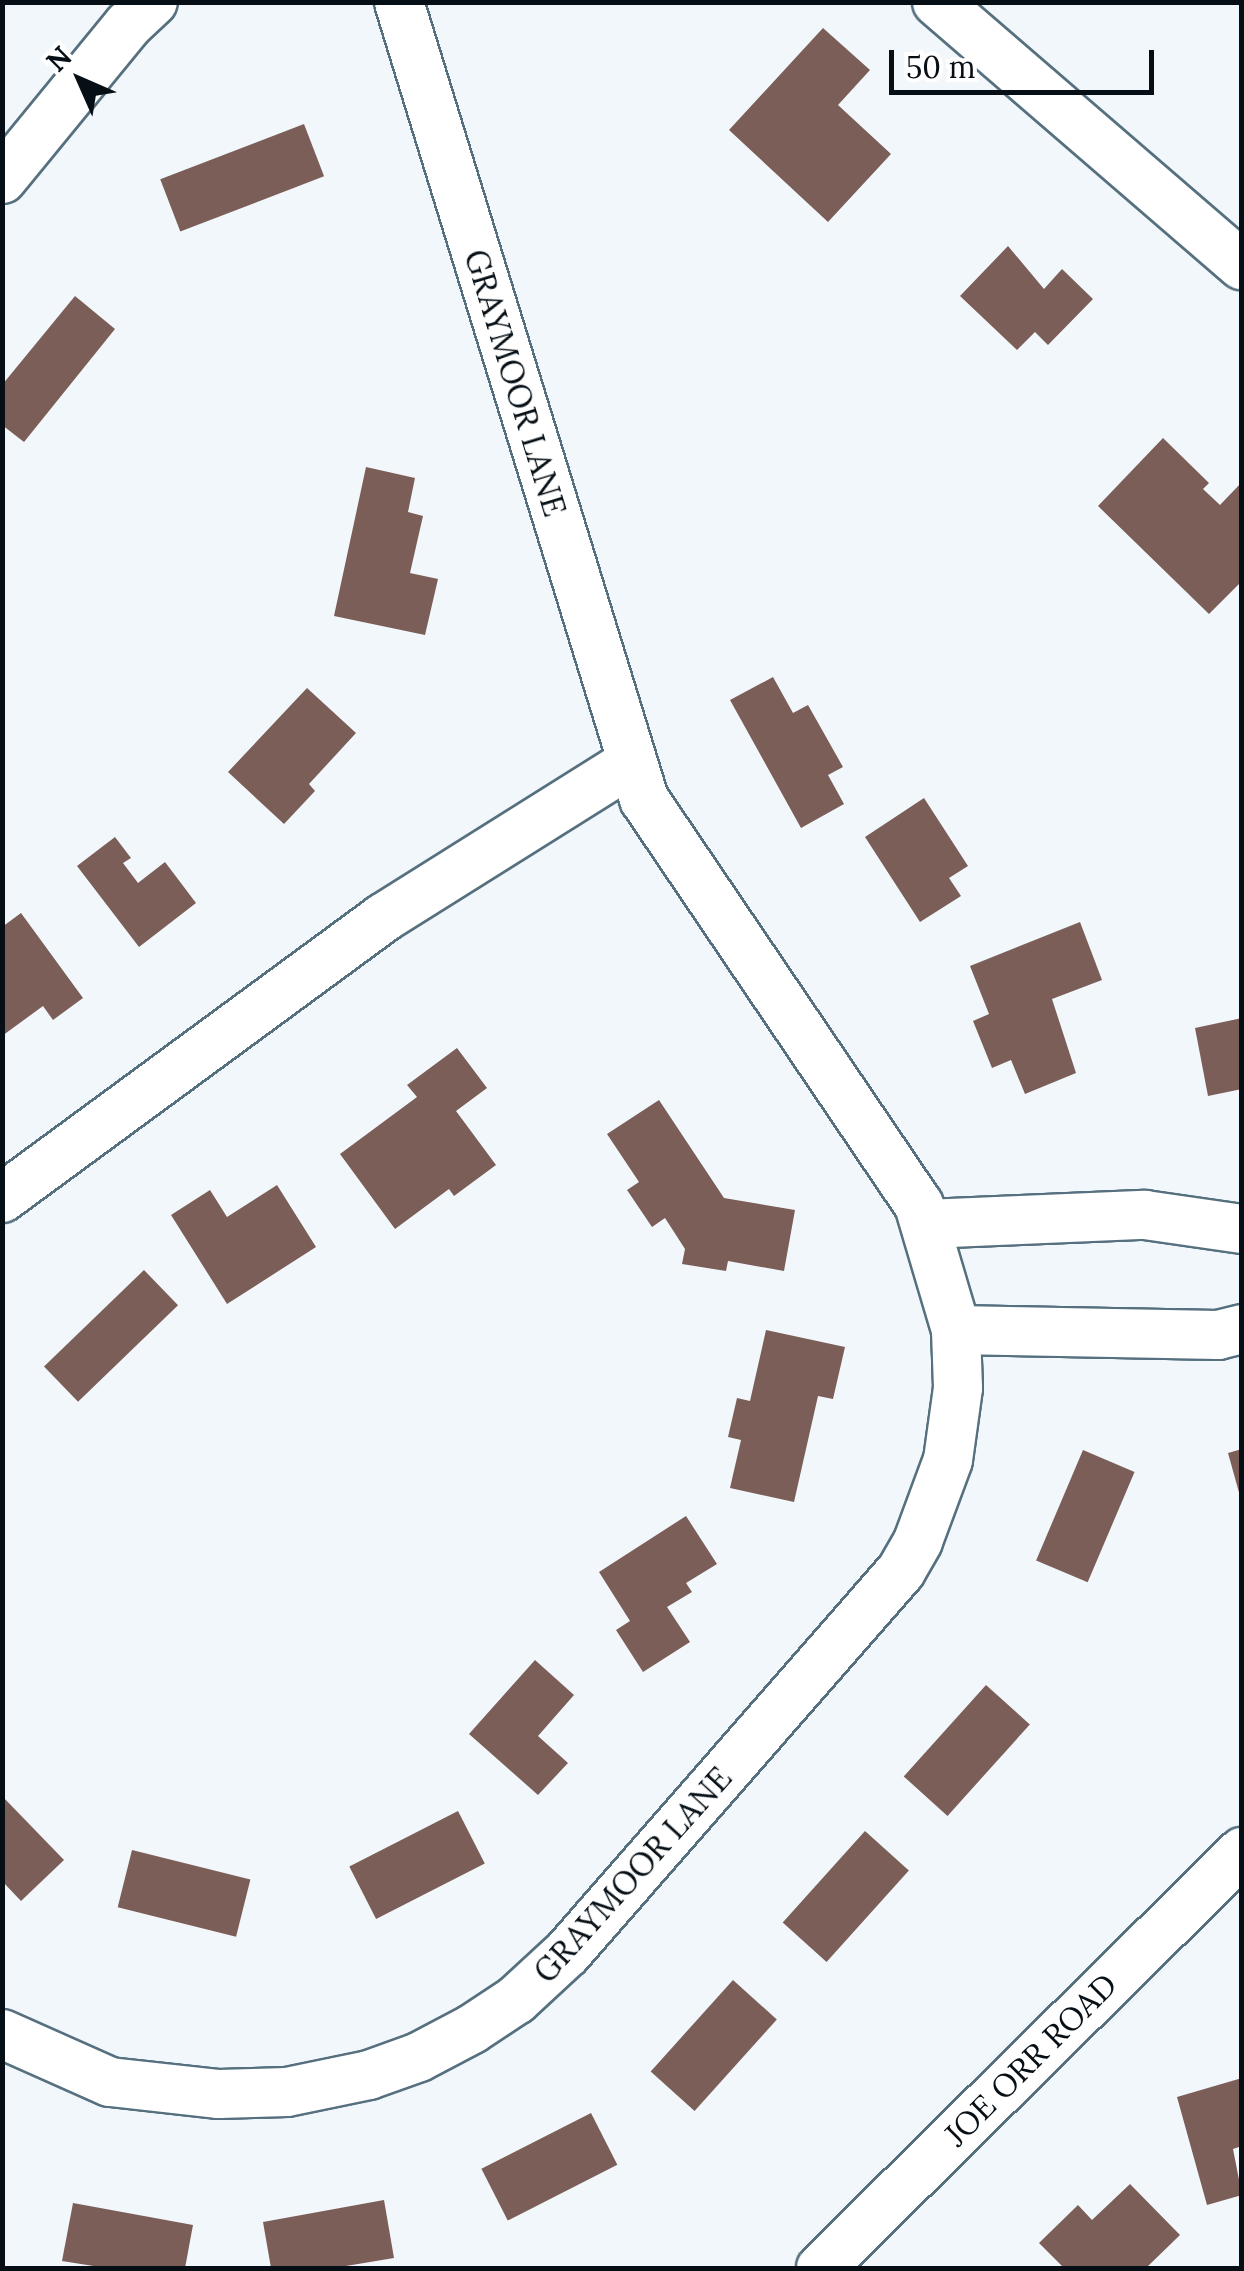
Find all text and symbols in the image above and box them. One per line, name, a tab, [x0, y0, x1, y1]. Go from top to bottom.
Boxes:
north arrow	[30, 30, 130, 130]
scale bar	[894, 30, 1159, 92]
text: N	[38, 38, 79, 79]
text: 50 m	[906, 48, 976, 86]
street label: GRAYMOOR LANE	[456, 245, 574, 521]
street label: GRAYMOOR LANE	[526, 1759, 740, 1991]
street label: JOE ORR ROAD	[937, 1966, 1125, 2154]

